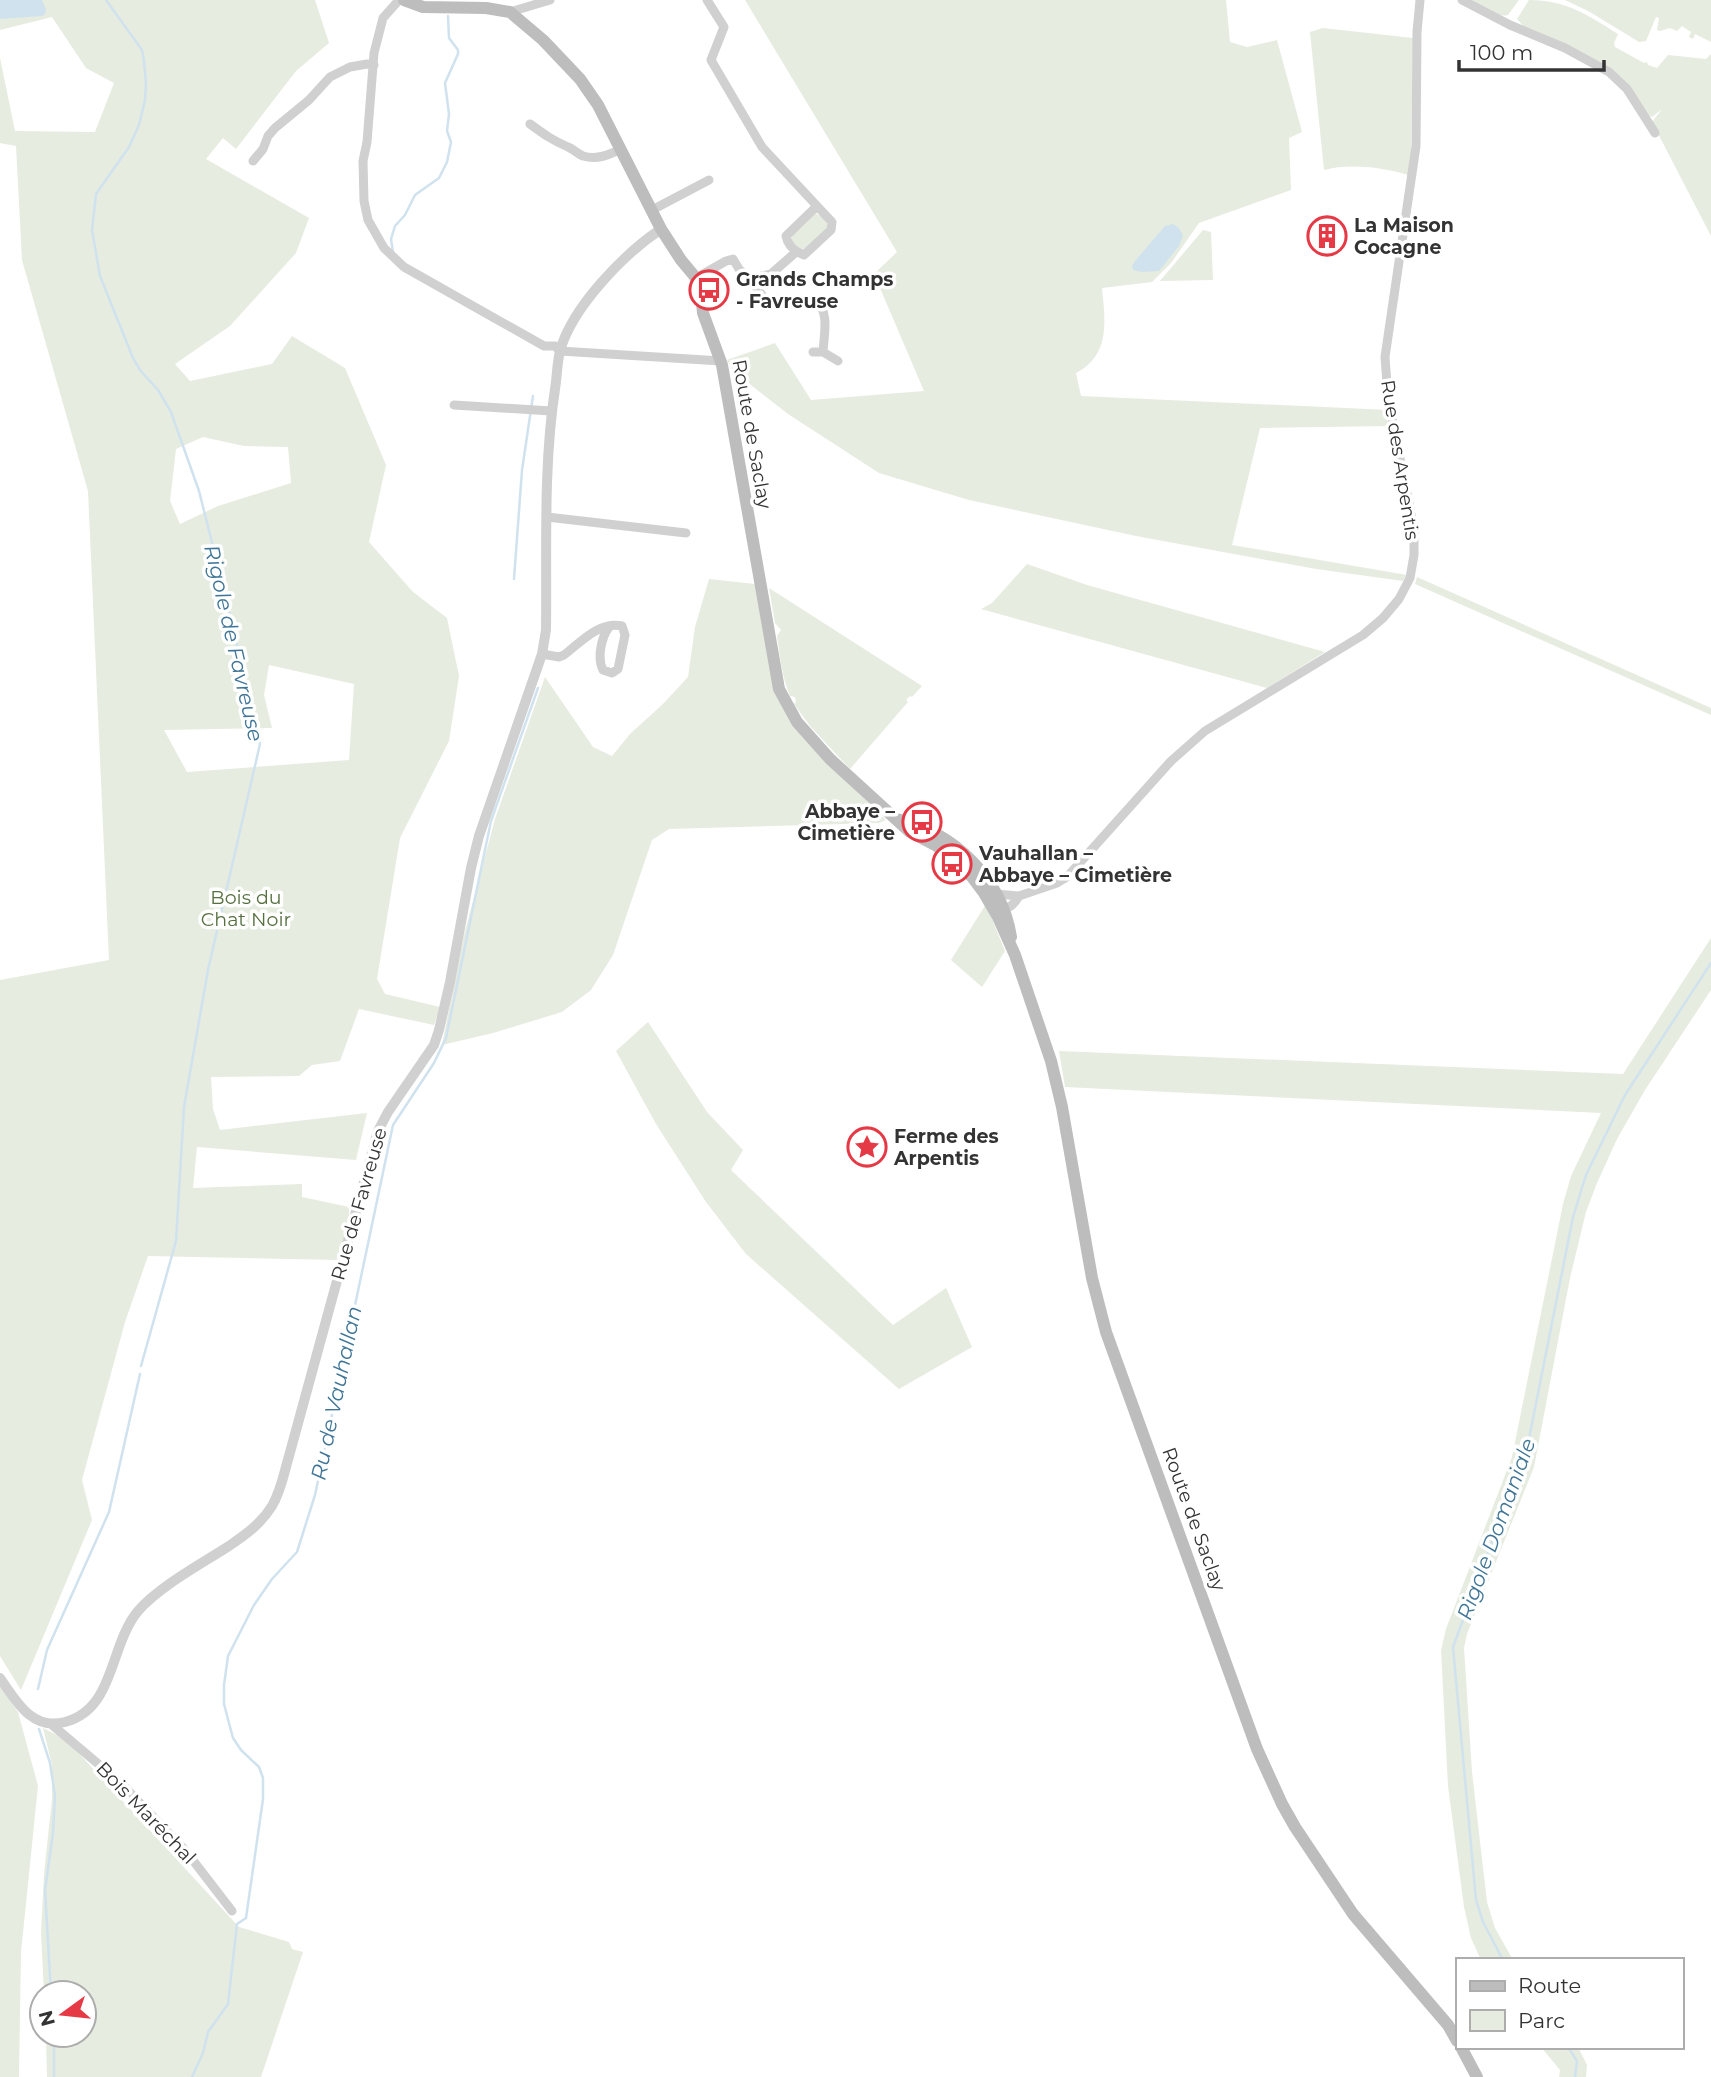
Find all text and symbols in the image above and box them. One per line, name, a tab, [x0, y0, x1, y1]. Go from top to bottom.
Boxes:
scale bar	[1459, 28, 1604, 72]
text: 100 m	[1470, 40, 1533, 65]
place label: La Maison Cocagne	[1354, 214, 1454, 259]
building icon: La Maison Cocagne	[1306, 215, 1348, 257]
place label: Grands Champs - Favreuse	[736, 268, 893, 313]
bus stop icon: Grands Champs - Favreuse	[688, 269, 730, 311]
street label: Route de Saclay	[728, 358, 777, 511]
street label: Rue des Arpentis	[1376, 378, 1424, 542]
water label: Rigole de Favreuse	[199, 542, 269, 744]
place label: Abbaye – Cimetière	[798, 800, 895, 845]
bus stop icon: Abbaye – Cimetière	[901, 801, 943, 843]
place label: Vauhallan – Abbaye – Cimetière	[978, 842, 1172, 887]
bus stop icon: Vauhallan – Abbaye – Cimetière	[931, 843, 973, 885]
park label: Bois du Chat Noir	[201, 886, 291, 931]
street label: Rue de Favreuse	[326, 1125, 392, 1283]
place label: Ferme des Arpentis	[893, 1125, 999, 1170]
place icon: Ferme des Arpentis	[846, 1126, 888, 1168]
water label: Ru de Vauhallan	[305, 1304, 367, 1482]
water label: Rigole Domaniale	[1451, 1435, 1541, 1623]
street label: Route de Saclay	[1157, 1444, 1231, 1595]
street label: Bois Maréchal	[91, 1757, 201, 1869]
legend	[1456, 1958, 1683, 2049]
text: Route	[1518, 1973, 1581, 1998]
north arrow	[28, 1979, 98, 2049]
text: N	[34, 2008, 60, 2029]
text: Parc	[1518, 2008, 1565, 2033]

